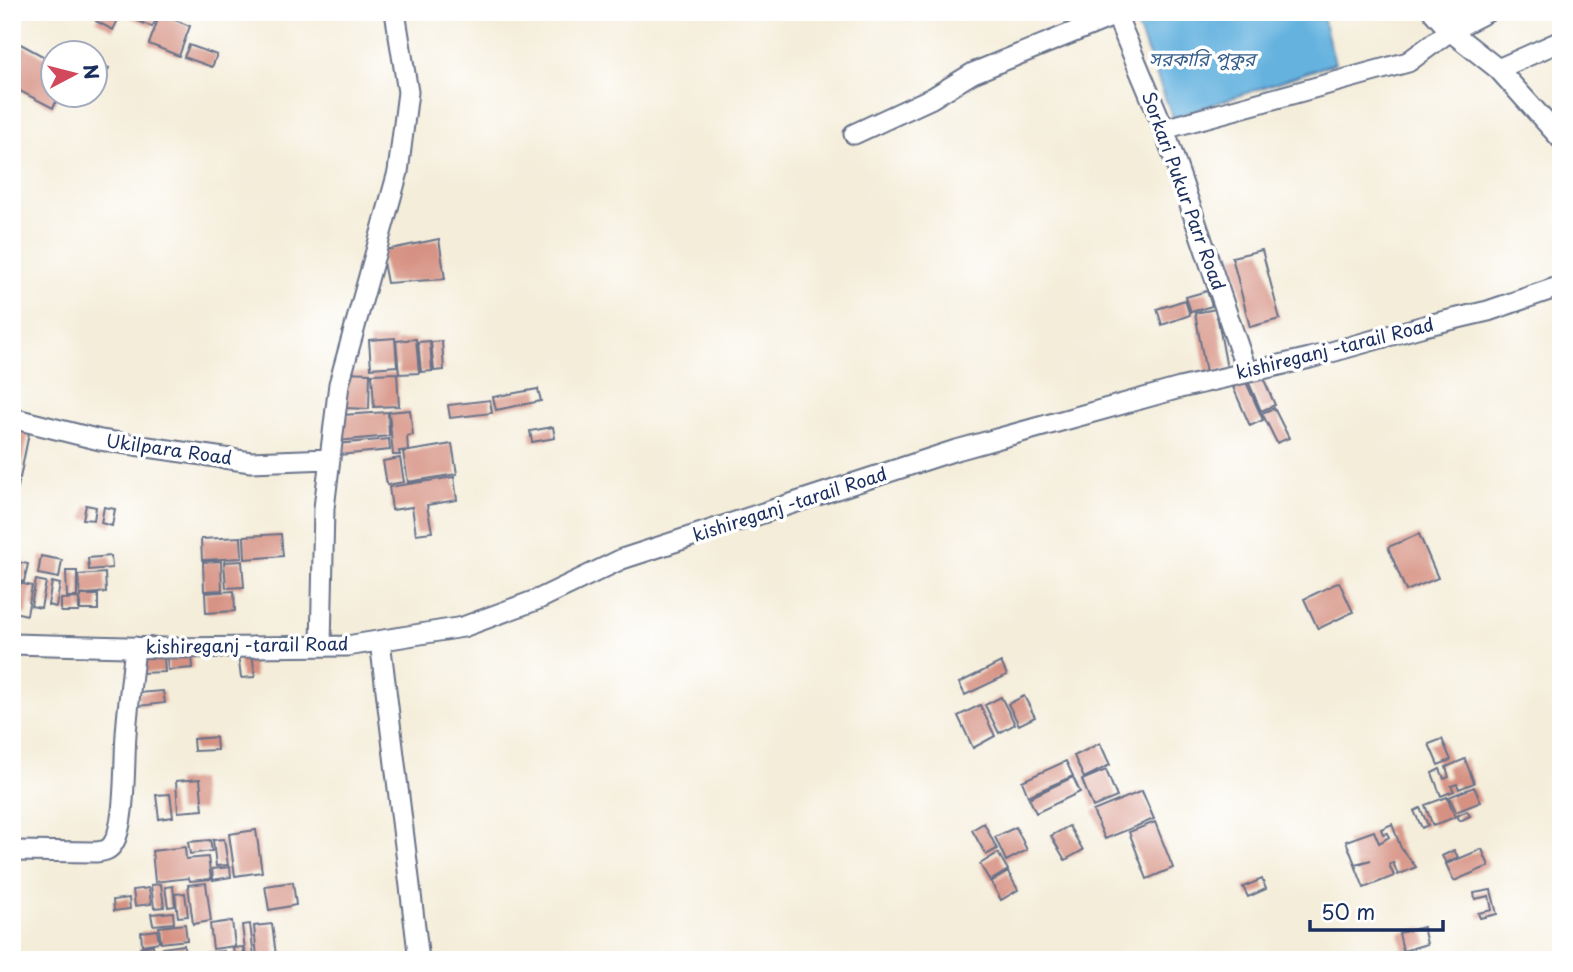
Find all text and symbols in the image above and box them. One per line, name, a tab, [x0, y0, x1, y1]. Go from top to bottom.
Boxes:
north arrow	[38, 38, 108, 108]
water label: সরকারি পুকুর	[1149, 44, 1259, 72]
text: N	[77, 63, 107, 81]
street label: Sorkari Pukur Parr Road	[1136, 87, 1233, 294]
street label: kishireganj -tarail Road	[1233, 310, 1436, 385]
street label: Ukilpara Road	[104, 426, 234, 471]
street label: kishireganj -tarail Road	[689, 459, 890, 548]
street label: kishireganj -tarail Road	[145, 629, 349, 660]
scale bar	[1310, 888, 1444, 932]
text: 50 m	[1321, 895, 1375, 927]

